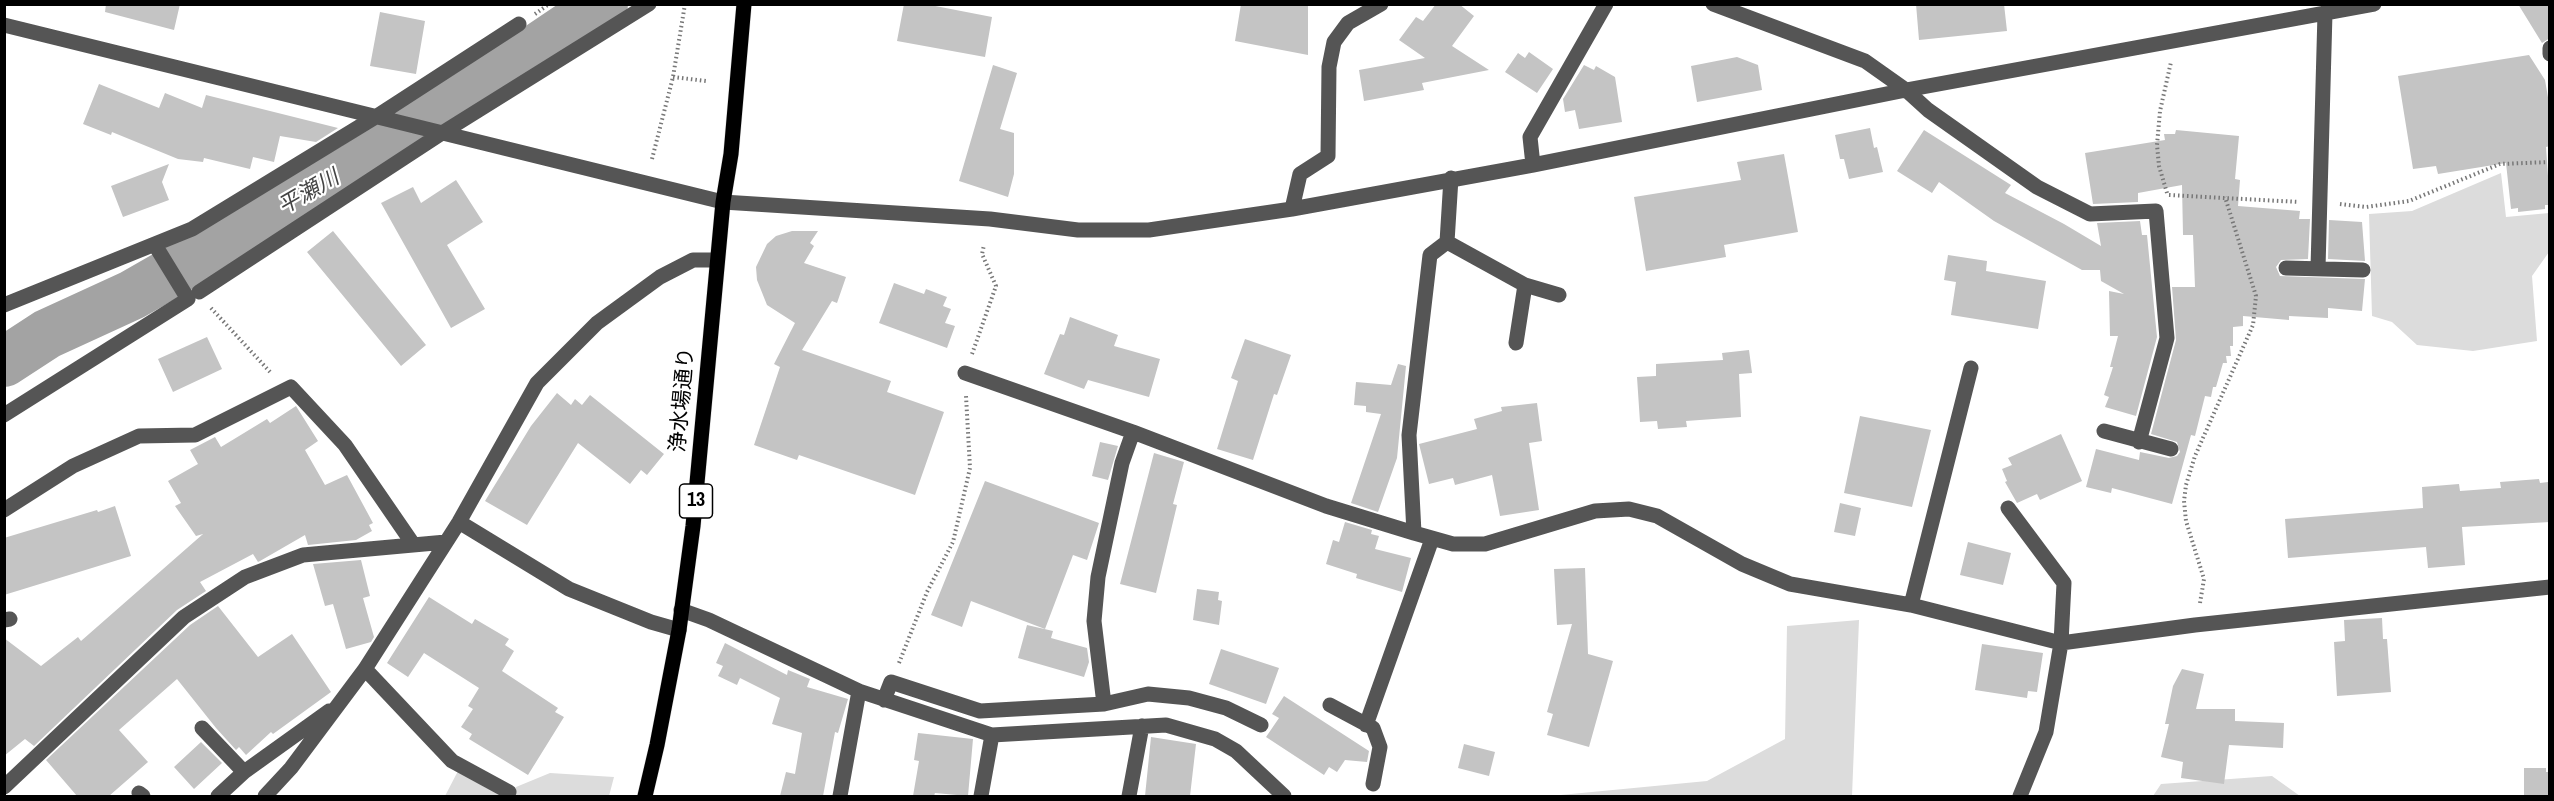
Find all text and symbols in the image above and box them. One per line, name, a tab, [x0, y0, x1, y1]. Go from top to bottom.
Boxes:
water label: 平瀬川	[274, 165, 344, 221]
street label: 浄水場通り	[666, 347, 700, 453]
road number: 13	[680, 484, 712, 518]

